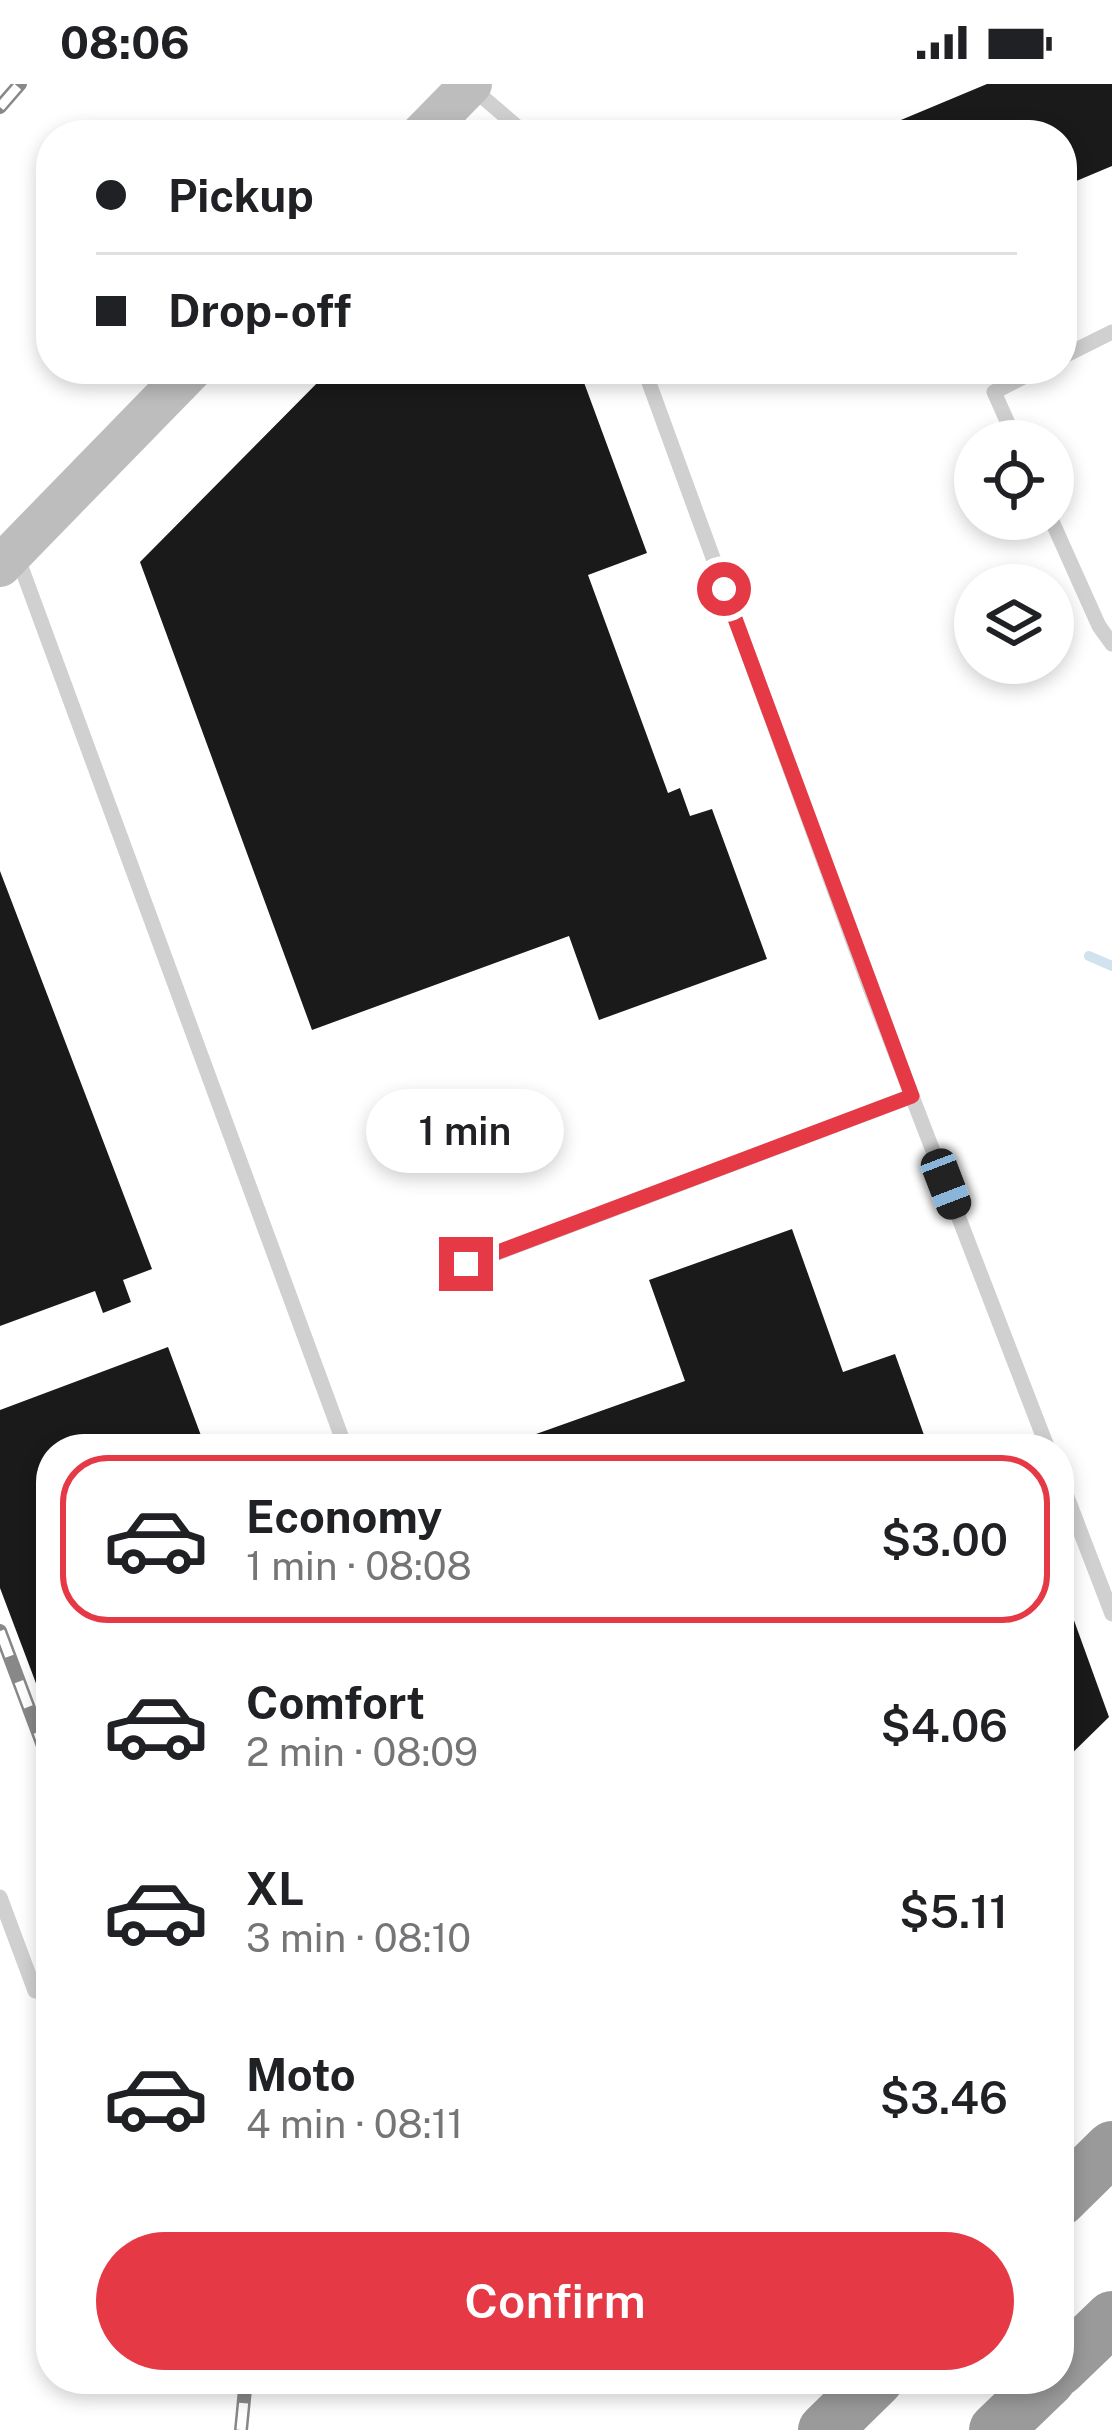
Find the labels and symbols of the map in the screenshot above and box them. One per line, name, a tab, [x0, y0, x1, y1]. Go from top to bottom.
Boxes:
route start	[697, 562, 751, 616]
callout: 1 min	[367, 1090, 565, 1174]
car	[916, 1144, 976, 1224]
route end	[439, 1237, 493, 1291]

